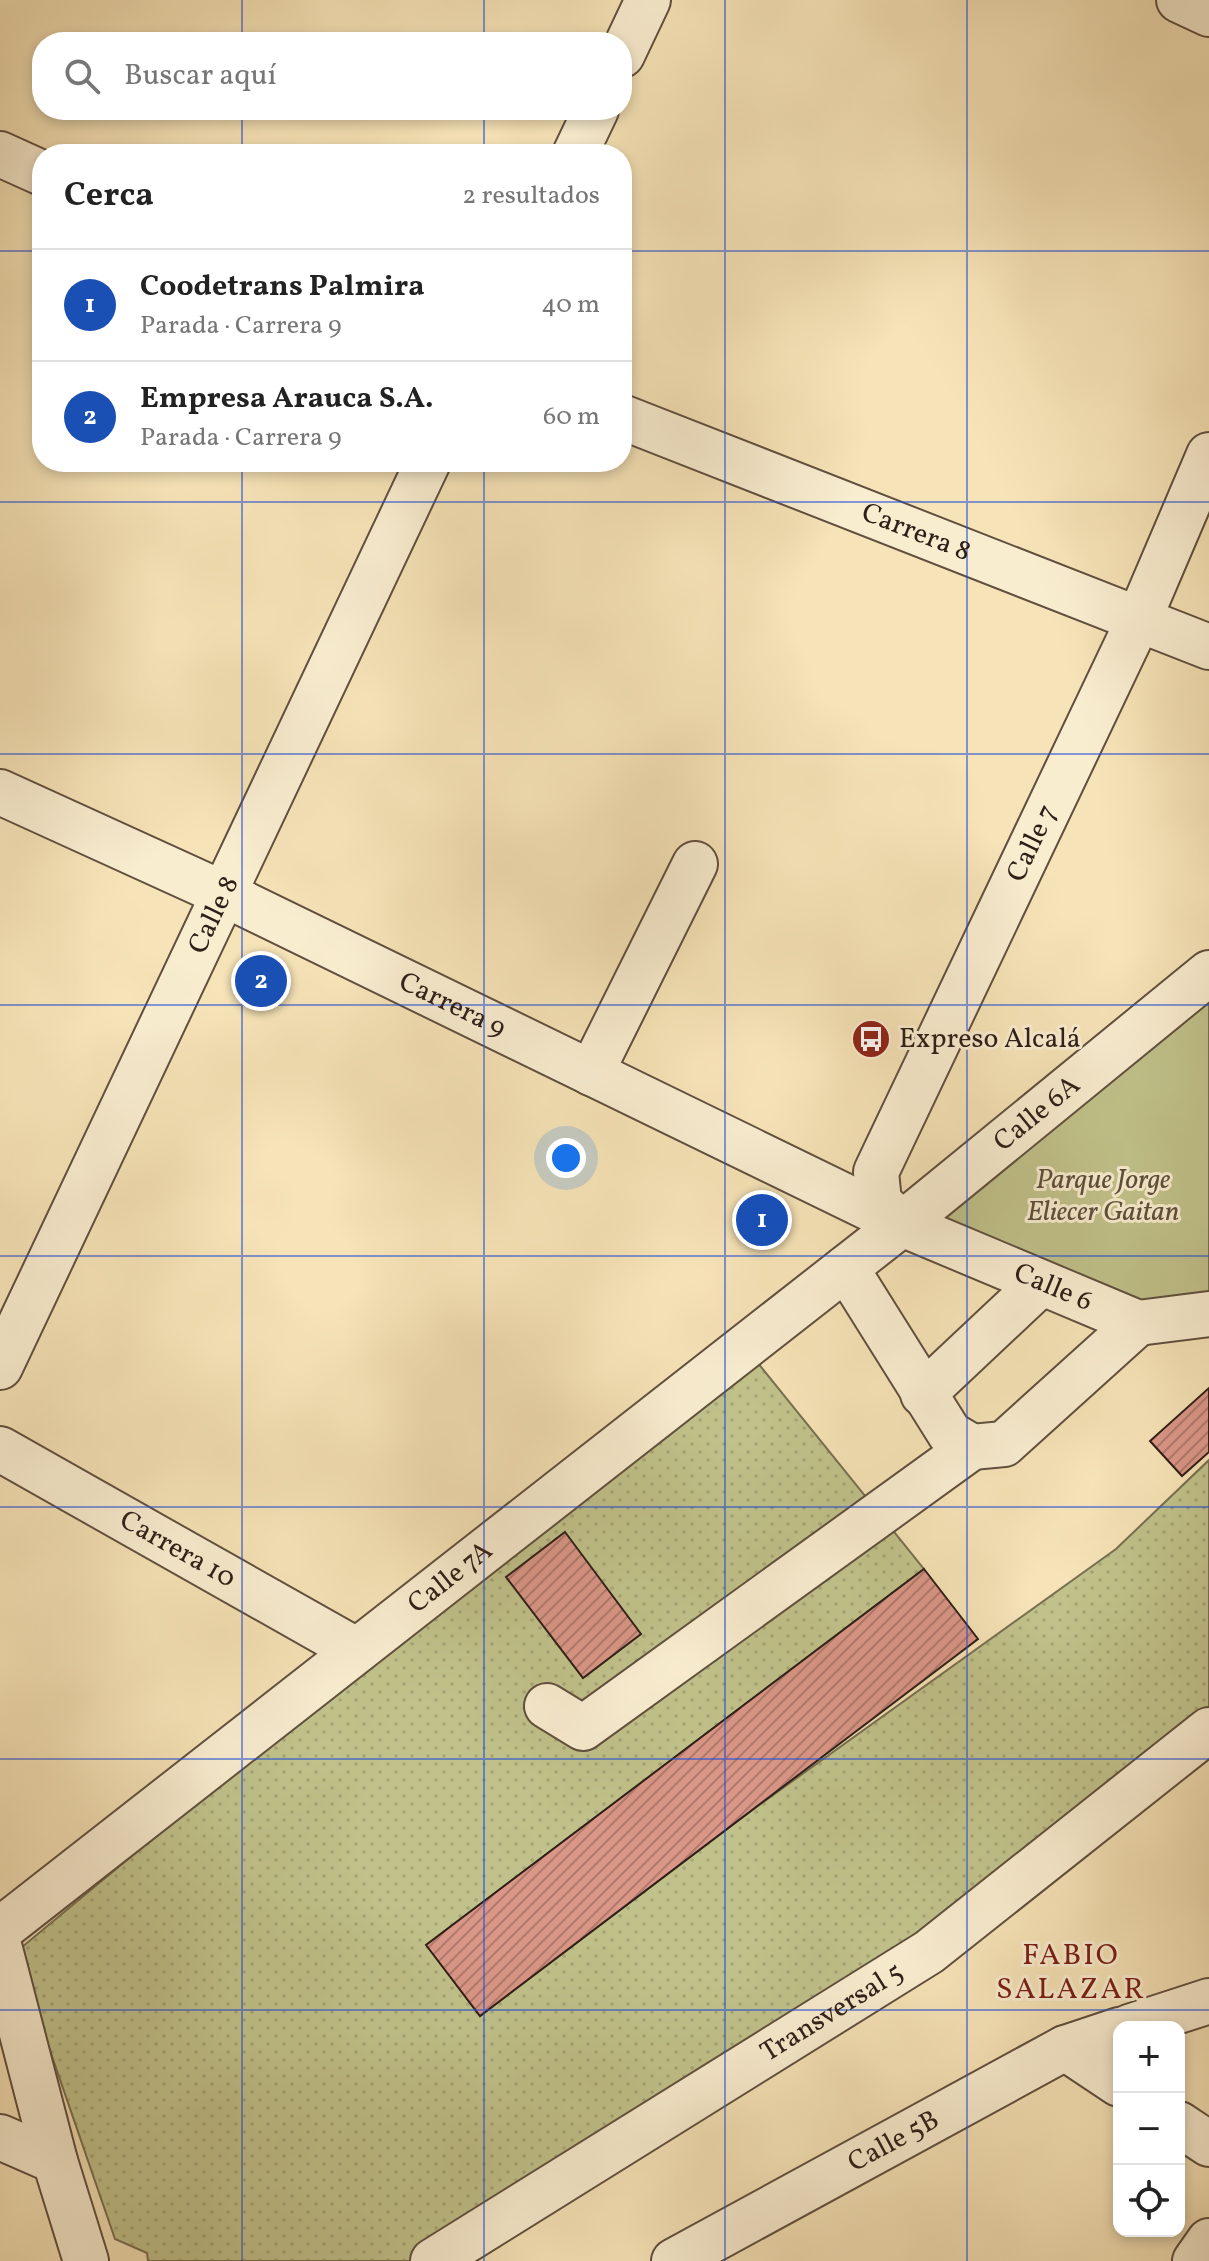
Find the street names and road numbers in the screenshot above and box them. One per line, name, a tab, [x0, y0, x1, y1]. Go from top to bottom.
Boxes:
street label: Carrera 8	[856, 493, 977, 571]
street label: Calle 7	[997, 798, 1067, 888]
street label: Calle 8	[179, 870, 249, 960]
street label: Carrera 9	[392, 962, 512, 1048]
street label: Calle 6A	[985, 1066, 1089, 1161]
street label: Calle 6	[1008, 1254, 1098, 1321]
street label: Carrera 10	[112, 1501, 243, 1598]
street label: Calle 7A	[400, 1532, 501, 1623]
street label: Transversal 5	[753, 1953, 911, 2072]
street label: Calle 5B	[841, 2101, 946, 2182]

